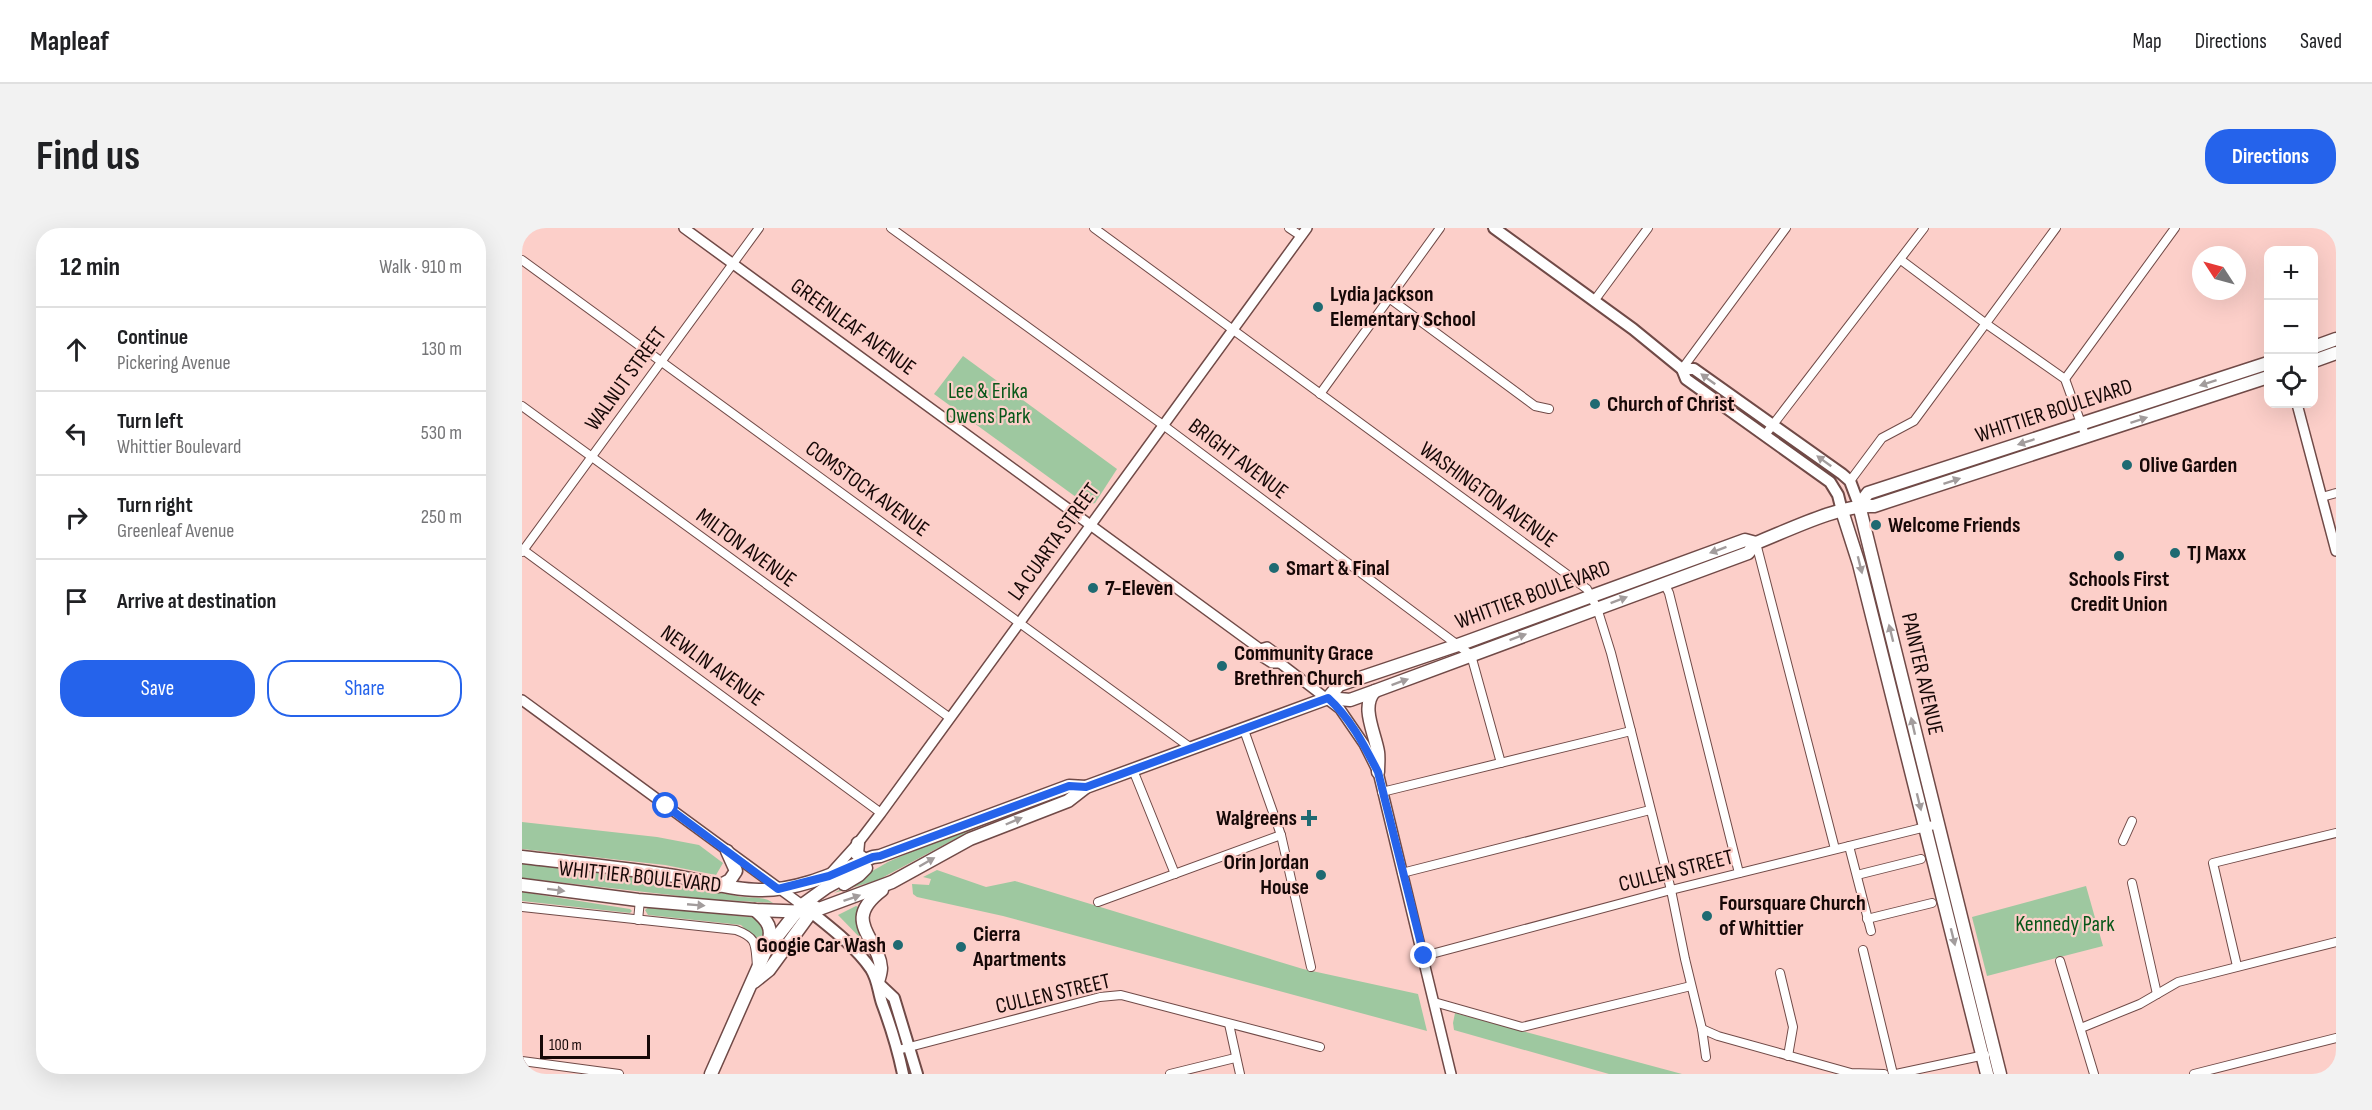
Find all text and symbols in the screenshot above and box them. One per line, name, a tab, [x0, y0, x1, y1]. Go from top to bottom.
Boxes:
text: Mapleaf	[30, 25, 109, 58]
text: Map	[2132, 29, 2162, 54]
text: Directions	[2195, 29, 2267, 54]
text: Saved	[2300, 29, 2342, 54]
button: Directions	[2205, 129, 2336, 184]
text: Find us	[36, 131, 140, 182]
north arrow	[2192, 246, 2246, 300]
map controls	[2264, 246, 2318, 408]
button: +	[2264, 246, 2318, 300]
text: 12 min	[60, 252, 120, 283]
text: Walk · 910 m	[379, 255, 462, 279]
street label: GREENLEAF AVENUE	[785, 273, 921, 381]
place label: Lydia Jackson Elementary School	[1330, 281, 1476, 333]
marker: Lydia Jackson Elementary School	[1311, 300, 1325, 314]
button: −	[2264, 300, 2318, 354]
street label: WALNUT STREET	[579, 322, 673, 436]
text: Continue	[117, 324, 188, 351]
icon: ahead	[60, 333, 93, 366]
text: 130 m	[422, 337, 462, 361]
text: Pickering Avenue	[117, 351, 231, 375]
button: locate	[2264, 354, 2318, 408]
one-way arrow	[1701, 373, 1717, 385]
street label: WHITTIER BOULEVARD	[1972, 373, 2136, 449]
park label: Lee & Erika Owens Park	[946, 378, 1031, 430]
one-way arrow	[2199, 379, 2217, 388]
place label: Church of Christ	[1607, 391, 1735, 418]
marker: Church of Christ	[1588, 397, 1602, 411]
text: Turn left	[117, 408, 183, 435]
street label: BRIGHT AVENUE	[1183, 413, 1293, 505]
one-way arrow	[2130, 415, 2148, 424]
icon: left	[60, 417, 93, 450]
text: 530 m	[421, 421, 462, 445]
text: Whittier Boulevard	[117, 435, 241, 459]
street label: COMSTOCK AVENUE	[800, 435, 934, 543]
street label: WASHINGTON AVENUE	[1414, 436, 1562, 554]
one-way arrow	[2017, 438, 2035, 447]
place label: Olive Garden	[2139, 452, 2237, 479]
one-way arrow	[1817, 455, 1833, 467]
marker: Olive Garden	[2120, 458, 2134, 472]
one-way arrow	[1943, 476, 1961, 485]
street label: LA CUARTA STREET	[1002, 478, 1106, 606]
text: Turn right	[117, 492, 193, 519]
icon: right	[60, 501, 93, 534]
street label: MILTON AVENUE	[691, 503, 801, 593]
text: 250 m	[421, 505, 462, 529]
place label: Welcome Friends	[1888, 512, 2020, 539]
marker: Welcome Friends	[1869, 518, 1883, 532]
text: Greenleaf Avenue	[117, 519, 234, 543]
place label: TJ Maxx	[2187, 540, 2246, 567]
one-way arrow	[1709, 545, 1727, 555]
marker: TJ Maxx	[2168, 546, 2182, 560]
marker: Schools First Credit Union	[2112, 549, 2126, 563]
street label: WHITTIER BOULEVARD	[1452, 554, 1614, 636]
place label: Smart & Final	[1286, 555, 1389, 582]
one-way arrow	[1855, 556, 1865, 574]
marker: Smart & Final	[1267, 561, 1281, 575]
place label: Schools First Credit Union	[2069, 566, 2169, 618]
place label: 7-Eleven	[1105, 575, 1173, 602]
marker: 7-Eleven	[1086, 581, 1100, 595]
icon: arrive	[60, 585, 93, 618]
text: Arrive at destination	[117, 588, 276, 615]
one-way arrow	[1610, 595, 1628, 605]
street label: PAINTER AVENUE	[1895, 610, 1949, 738]
street label: NEWLIN AVENUE	[655, 620, 769, 712]
one-way arrow	[1886, 624, 1895, 642]
one-way arrow	[1509, 632, 1527, 641]
place label: Community Grace Brethren Church	[1234, 640, 1373, 692]
marker: Community Grace Brethren Church	[1215, 659, 1229, 673]
button: Save	[60, 660, 255, 717]
button: Share	[267, 660, 462, 717]
one-way arrow	[1391, 676, 1409, 686]
one-way arrow	[1908, 716, 1917, 735]
route start	[652, 792, 678, 818]
one-way arrow	[1915, 793, 1925, 811]
place label: Walgreens	[1216, 805, 1297, 832]
marker: Walgreens	[1302, 811, 1316, 825]
one-way arrow	[1005, 816, 1023, 825]
street label: CULLEN STREET	[1616, 844, 1736, 898]
place label: Orin Jordan House	[1224, 849, 1309, 901]
street label: WHITTIER BOULEVARD	[557, 855, 723, 899]
one-way arrow	[919, 857, 936, 867]
marker: Orin Jordan House	[1314, 868, 1328, 882]
one-way arrow	[547, 885, 566, 894]
place label: Foursquare Church of Whittier	[1719, 890, 1866, 942]
one-way arrow	[843, 892, 861, 902]
one-way arrow	[687, 900, 706, 910]
marker: Foursquare Church of Whittier	[1700, 909, 1714, 923]
park label: Kennedy Park	[2015, 911, 2115, 938]
place label: Cierra Apartments	[972, 921, 1066, 973]
one-way arrow	[1948, 928, 1958, 946]
place label: Googie Car Wash	[757, 932, 886, 959]
marker: Googie Car Wash	[891, 938, 905, 952]
marker: Cierra Apartments	[954, 940, 968, 954]
route end	[1410, 942, 1436, 968]
street label: CULLEN STREET	[993, 968, 1113, 1020]
scale bar	[540, 1032, 650, 1060]
text: 100 m	[549, 1036, 582, 1055]

